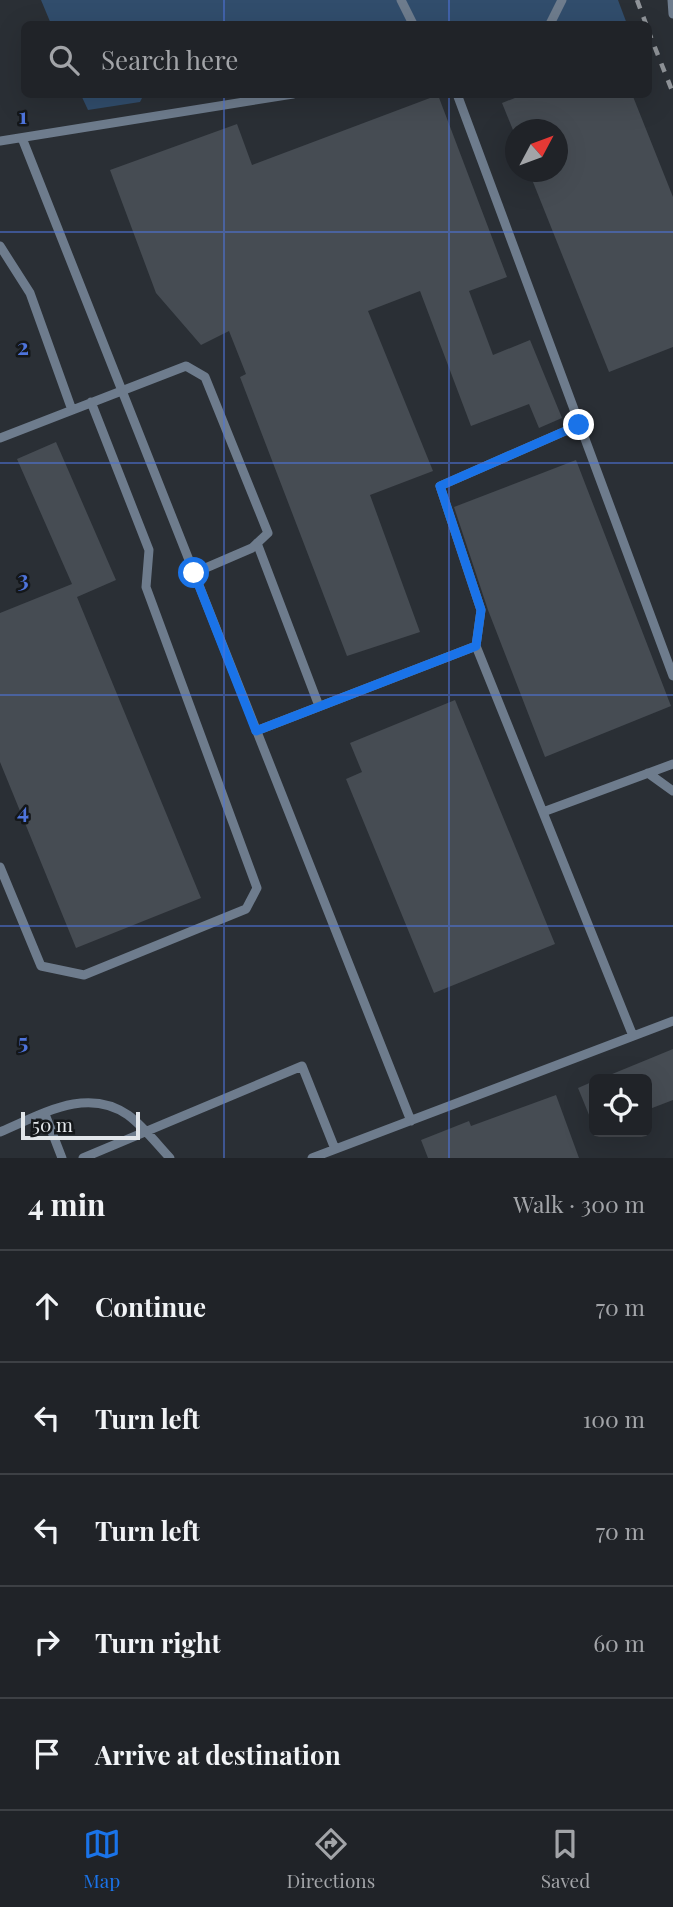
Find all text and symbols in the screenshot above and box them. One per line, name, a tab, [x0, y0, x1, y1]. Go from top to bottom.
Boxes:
search box	[21, 21, 652, 98]
icon: search	[45, 41, 83, 79]
text: Search here	[101, 42, 238, 77]
text: 1	[19, 99, 28, 130]
north arrow	[505, 119, 568, 182]
text: 2	[17, 330, 29, 361]
route end	[563, 409, 594, 440]
route start	[178, 557, 209, 588]
text: 3	[17, 562, 29, 593]
text: 4	[17, 794, 29, 825]
text: 5	[18, 1025, 28, 1056]
map controls	[589, 1074, 652, 1137]
button: locate	[589, 1074, 652, 1137]
scale bar	[21, 1109, 140, 1141]
text: 50 m	[32, 1111, 73, 1137]
text: 4 min	[28, 1184, 106, 1224]
text: Walk · 300 m	[513, 1188, 645, 1219]
icon: ahead	[28, 1287, 66, 1325]
text: Continue	[95, 1289, 206, 1324]
text: 70 m	[596, 1291, 645, 1322]
icon: left	[28, 1399, 66, 1437]
text: Turn left	[95, 1401, 200, 1436]
text: 100 m	[583, 1403, 645, 1434]
icon: left	[28, 1511, 66, 1549]
text: Turn left	[95, 1513, 200, 1548]
text: 70 m	[596, 1515, 645, 1546]
icon: right	[28, 1623, 66, 1661]
text: Turn right	[95, 1625, 221, 1660]
text: 60 m	[593, 1627, 645, 1658]
icon: arrive	[28, 1735, 66, 1773]
text: Arrive at destination	[95, 1737, 341, 1772]
tab: Map	[83, 1825, 121, 1893]
tab: Directions	[286, 1825, 375, 1893]
tab: Saved	[541, 1825, 590, 1893]

